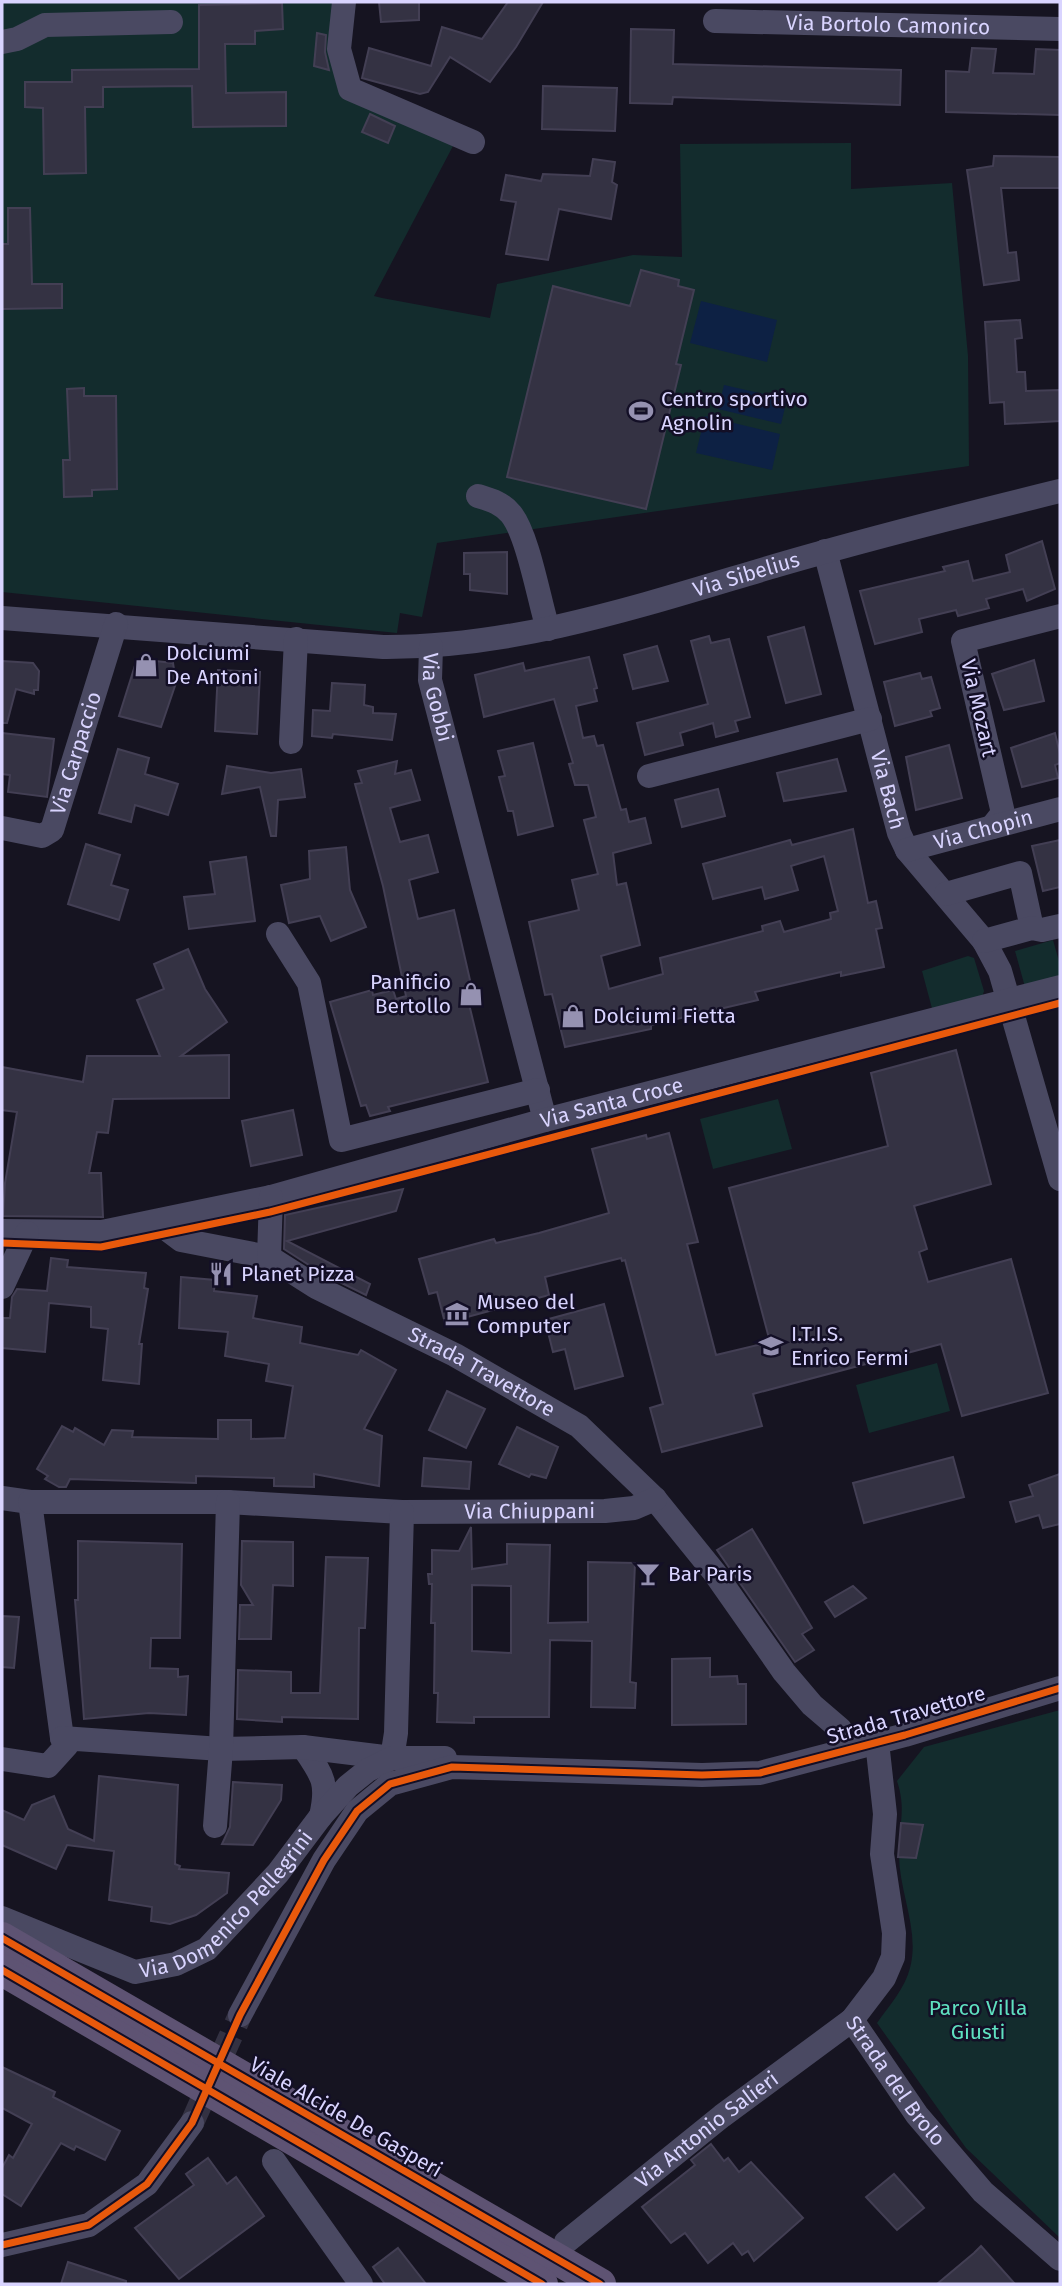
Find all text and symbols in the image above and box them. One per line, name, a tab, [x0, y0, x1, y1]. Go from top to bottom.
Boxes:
street label: Via Bortolo Camonico	[785, 10, 991, 40]
place label: Centro sportivo Agnolin	[661, 386, 808, 436]
sports icon: Centro sportivo Agnolin	[627, 397, 655, 425]
street label: Via Sibelius	[690, 546, 803, 603]
place label: Dolciumi De Antoni	[166, 640, 259, 690]
shop icon: Dolciumi De Antoni	[132, 651, 160, 679]
street label: Via Gobbi	[417, 652, 459, 745]
street label: Via Mozart	[955, 657, 1003, 760]
street label: Via Carpaccio	[45, 688, 107, 818]
street label: Via Bach	[865, 747, 911, 832]
street label: Via Chopin	[931, 804, 1036, 855]
place label: Panificio Bertollo	[370, 969, 451, 1019]
shop icon: Panificio Bertollo	[457, 980, 485, 1008]
shop icon: Dolciumi Fietta	[559, 1002, 587, 1030]
place label: Dolciumi Fietta	[593, 1003, 736, 1029]
street label: Via Santa Croce	[537, 1072, 686, 1134]
restaurant icon: Planet Pizza	[207, 1260, 235, 1288]
place label: Planet Pizza	[241, 1261, 355, 1287]
place label: Museo del Computer	[477, 1289, 575, 1339]
museum icon: Museo del Computer	[443, 1300, 471, 1328]
street label: Strada Travettore	[404, 1321, 560, 1423]
place label: I.T.I.S. Enrico Fermi	[791, 1321, 909, 1371]
school or university icon: I.T.I.S. Enrico Fermi	[757, 1332, 785, 1360]
street label: Via Chiuppani	[464, 1498, 595, 1525]
bar icon: Bar Paris	[634, 1560, 662, 1588]
place label: Bar Paris	[668, 1561, 752, 1587]
street label: Strada Travettore	[824, 1680, 988, 1750]
street label: Via Domenico Pellegrini	[137, 1825, 318, 1984]
park label: Parco Villa Giusti	[929, 1995, 1027, 2045]
street label: Strada del Brolo	[840, 2011, 951, 2151]
street label: Viale Alcide De Gasperi	[245, 2051, 447, 2183]
street label: Via Antonio Salieri	[630, 2066, 784, 2194]

